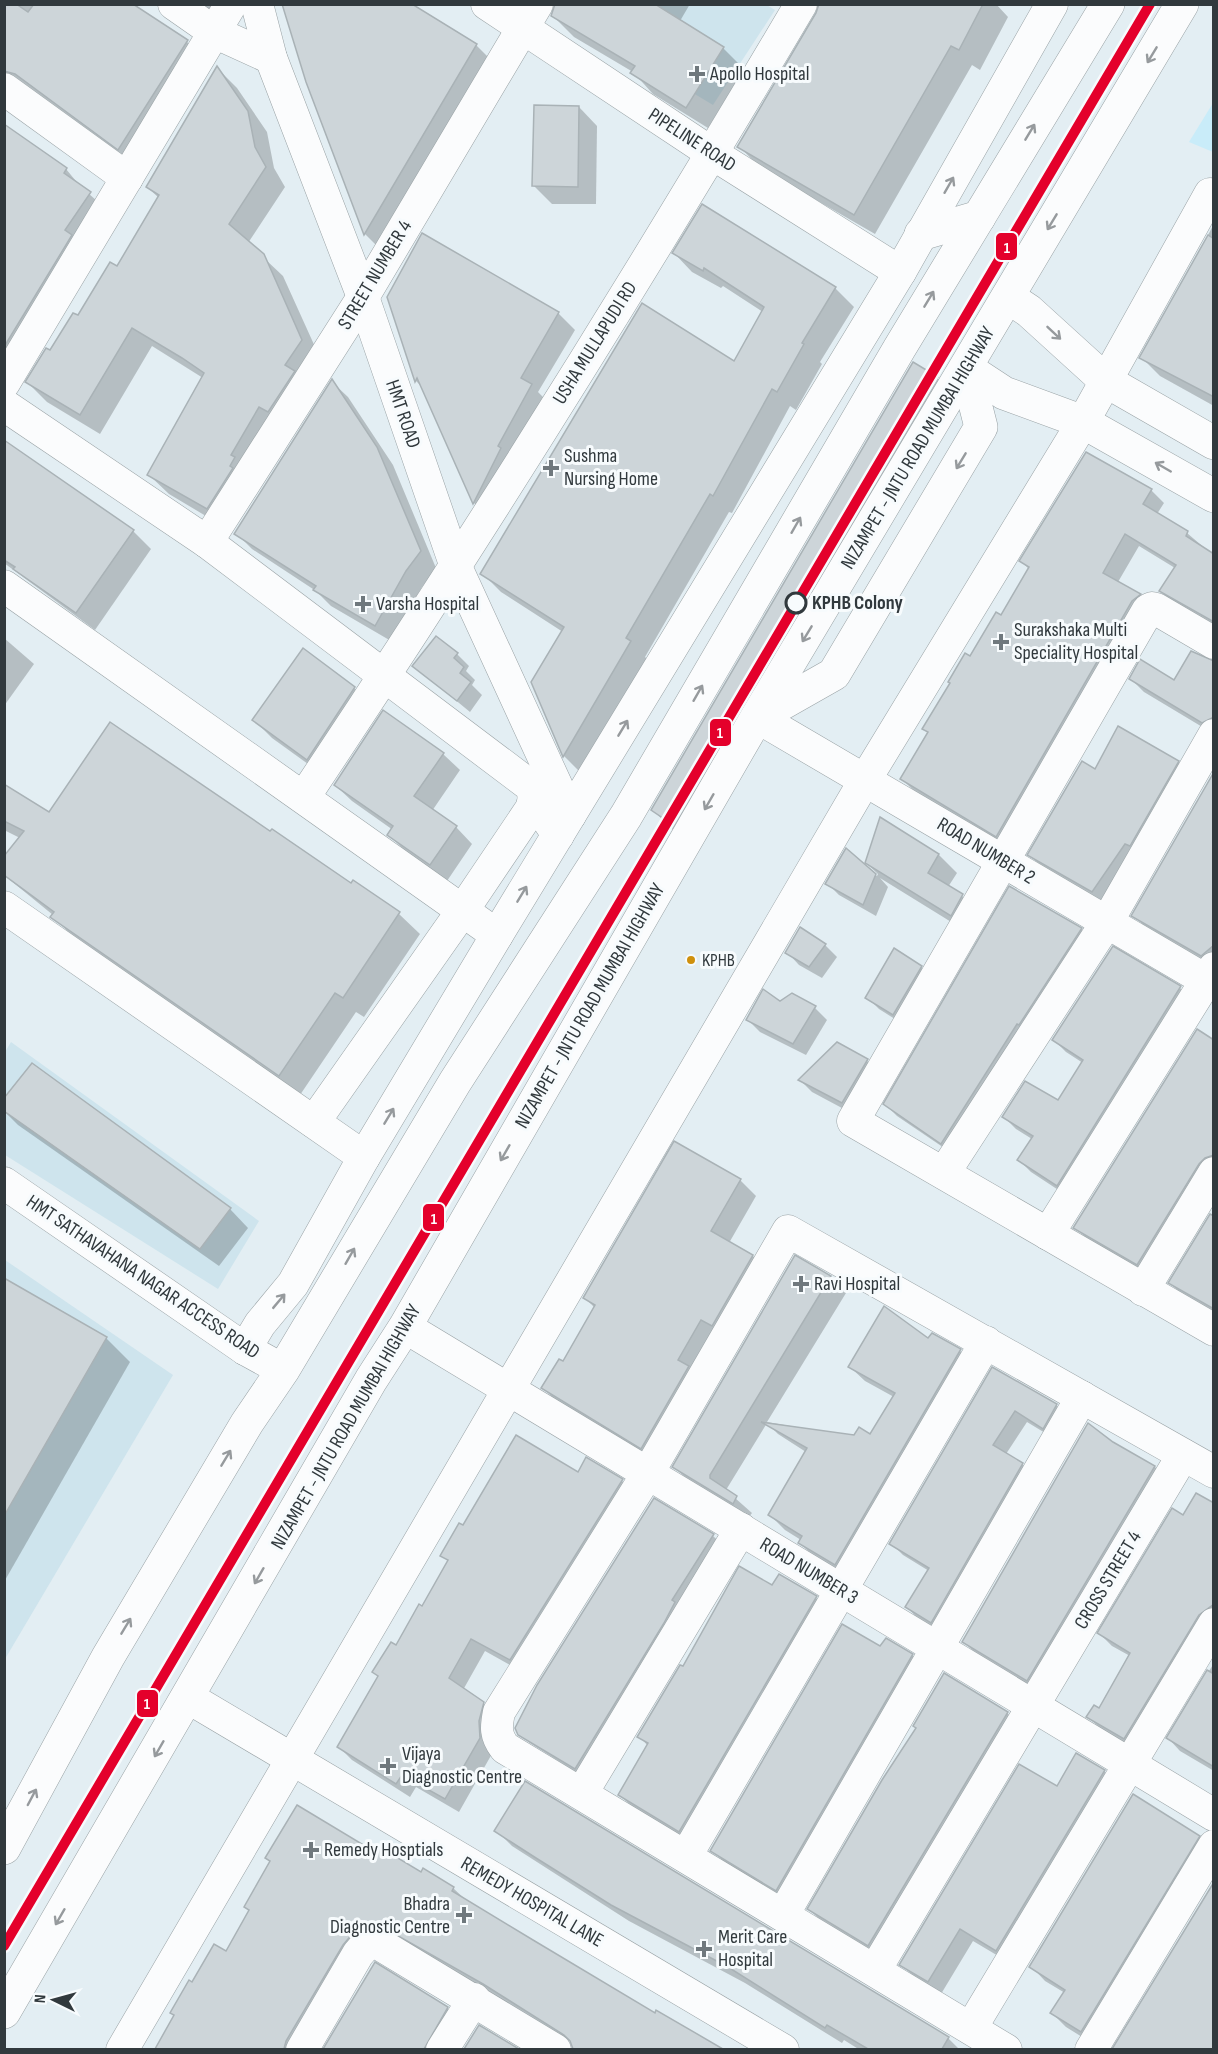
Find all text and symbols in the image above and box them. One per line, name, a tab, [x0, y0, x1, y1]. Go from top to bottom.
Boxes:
one-way arrow	[1145, 46, 1157, 63]
place label: Apollo Hospital	[709, 62, 810, 86]
marker: Apollo Hospital	[688, 65, 706, 83]
street label: PIPELINE ROAD	[644, 103, 740, 177]
one-way arrow	[1025, 124, 1037, 141]
one-way arrow	[943, 177, 955, 194]
one-way arrow	[1046, 213, 1058, 230]
street label: STREET NUMBER 4	[333, 216, 417, 334]
line badge: 1	[995, 232, 1018, 261]
text: 1	[1004, 239, 1011, 258]
street label: USHA MULLAPUDI RD	[548, 277, 642, 409]
one-way arrow	[924, 291, 936, 308]
street label: NIZAMPET - JNTU ROAD MUMBAI HIGHWAY	[836, 322, 1000, 574]
one-way arrow	[1046, 326, 1061, 340]
street label: HMT ROAD	[380, 377, 426, 451]
place label: Sushma Nursing Home	[564, 444, 658, 491]
one-way arrow	[955, 452, 967, 469]
marker: Sushma Nursing Home	[542, 459, 560, 477]
one-way arrow	[1155, 461, 1172, 473]
one-way arrow	[791, 517, 803, 534]
place label: KPHB Colony	[812, 591, 904, 615]
place label: Varsha Hospital	[376, 592, 479, 616]
marker: KPHB Colony	[785, 592, 807, 614]
marker: Varsha Hospital	[354, 595, 372, 613]
place label: Surakshaka Multi Speciality Hospital	[1014, 618, 1138, 665]
one-way arrow	[801, 625, 813, 642]
marker: Surakshaka Multi Speciality Hospital	[992, 633, 1010, 651]
one-way arrow	[692, 685, 704, 702]
line badge: 1	[709, 718, 732, 747]
one-way arrow	[617, 720, 629, 737]
text: 1	[717, 724, 724, 743]
one-way arrow	[703, 793, 715, 810]
street label: ROAD NUMBER 2	[933, 812, 1039, 890]
street label: NIZAMPET - JNTU ROAD MUMBAI HIGHWAY	[510, 879, 670, 1133]
one-way arrow	[515, 886, 528, 903]
place label: KPHB	[702, 950, 735, 971]
marker: KPHB	[685, 954, 697, 966]
one-way arrow	[384, 1108, 396, 1125]
one-way arrow	[498, 1144, 510, 1161]
street label: HMT SATHAVAHANA NAGAR ACCESS ROAD	[22, 1190, 264, 1364]
line badge: 1	[422, 1203, 445, 1232]
text: 1	[431, 1210, 438, 1229]
one-way arrow	[344, 1248, 356, 1265]
place label: Ravi Hospital	[814, 1272, 900, 1296]
marker: Ravi Hospital	[792, 1275, 810, 1293]
one-way arrow	[272, 1293, 285, 1309]
street label: NIZAMPET - JNTU ROAD MUMBAI HIGHWAY	[266, 1300, 426, 1554]
one-way arrow	[220, 1450, 232, 1467]
street label: CROSS STREET 4	[1069, 1526, 1147, 1634]
street label: ROAD NUMBER 3	[756, 1532, 862, 1610]
one-way arrow	[253, 1567, 265, 1584]
one-way arrow	[120, 1618, 132, 1635]
line badge: 1	[136, 1689, 159, 1718]
text: 1	[144, 1695, 151, 1714]
one-way arrow	[153, 1740, 165, 1757]
place label: Vijaya Diagnostic Centre	[402, 1742, 522, 1789]
marker: Vijaya Diagnostic Centre	[379, 1757, 397, 1775]
one-way arrow	[26, 1789, 38, 1806]
place label: Remedy Hosptials	[324, 1838, 444, 1862]
marker: Remedy Hosptials	[302, 1841, 320, 1859]
street label: REMEDY HOSPITAL LANE	[456, 1851, 608, 1953]
place label: Bhadra Diagnostic Centre	[330, 1892, 450, 1939]
marker: Bhadra Diagnostic Centre	[455, 1906, 473, 1924]
one-way arrow	[54, 1908, 66, 1925]
place label: Merit Care Hospital	[718, 1925, 787, 1972]
marker: Merit Care Hospital	[695, 1940, 713, 1958]
north arrow	[24, 1970, 84, 2030]
text: N	[31, 1994, 50, 2004]

